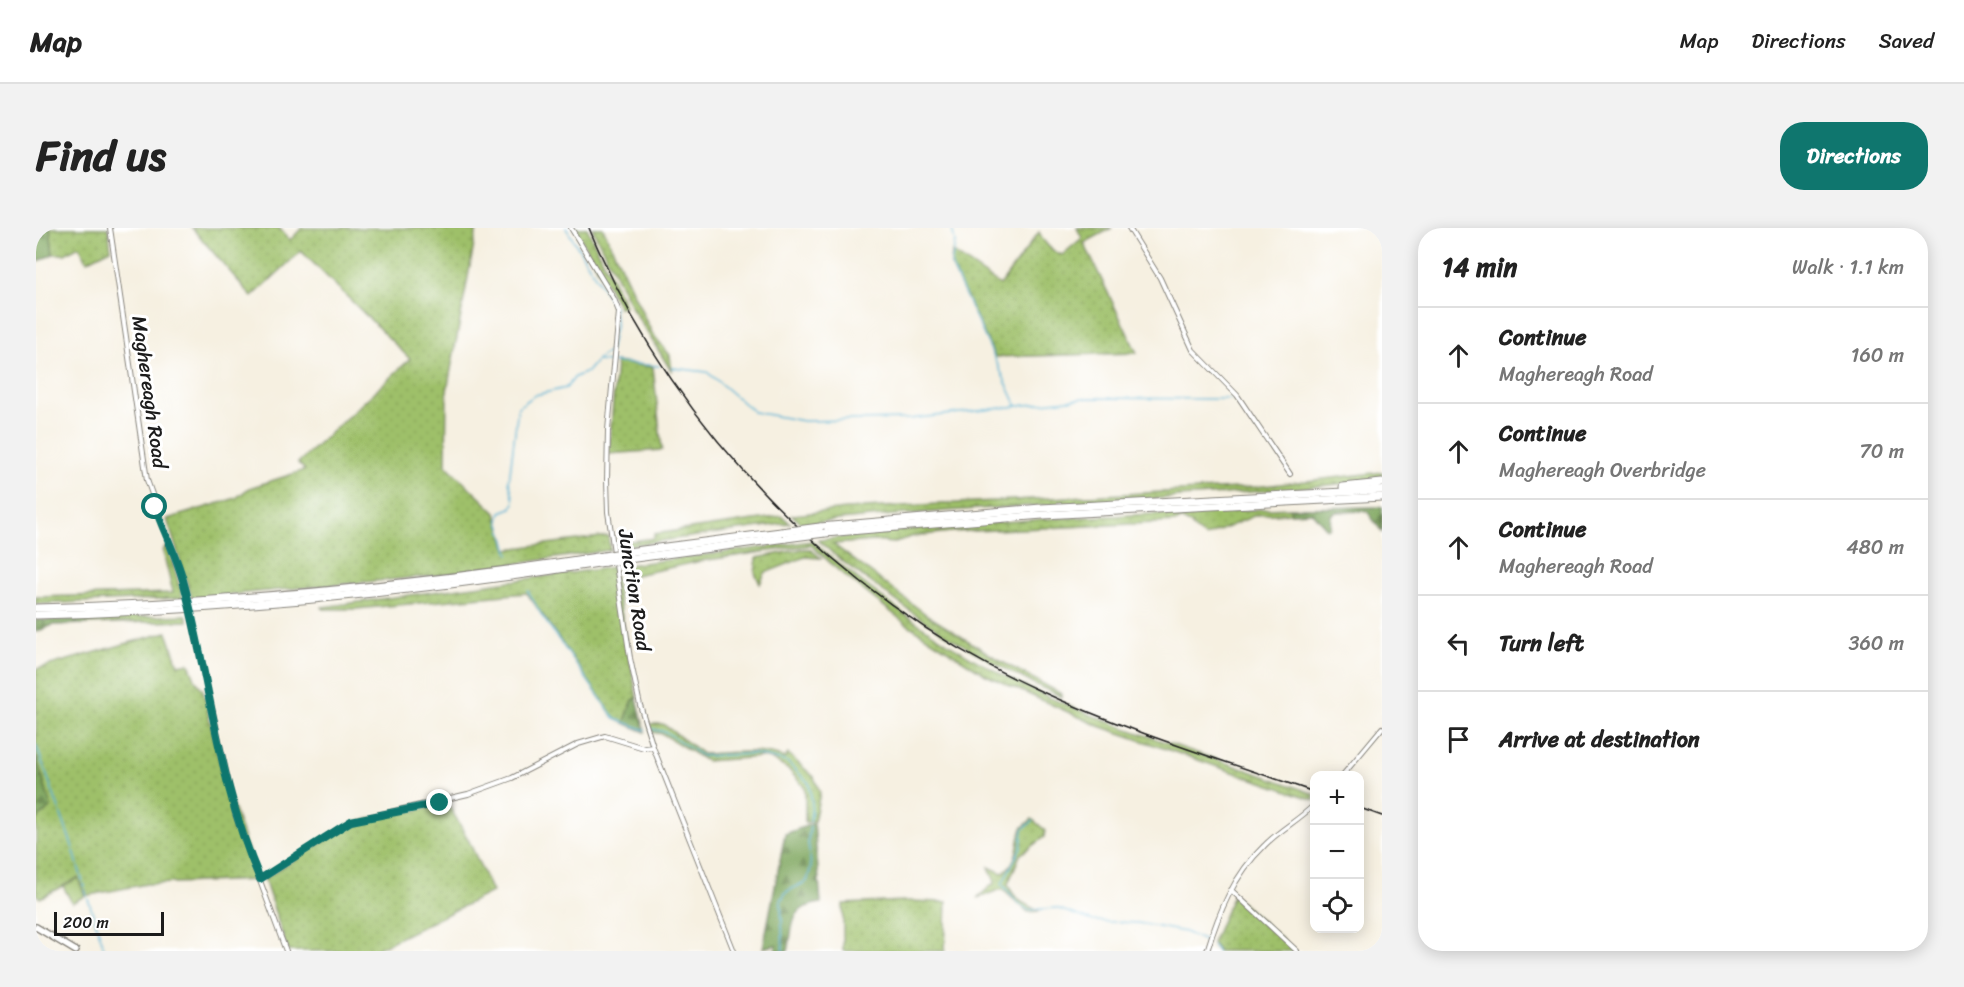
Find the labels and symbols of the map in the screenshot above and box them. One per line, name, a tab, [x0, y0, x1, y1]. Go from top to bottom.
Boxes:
street label: Maghereagh Road	[121, 313, 178, 472]
route start	[141, 493, 167, 519]
street label: Junction Road	[607, 526, 662, 655]
route end	[426, 789, 452, 815]
scale bar	[54, 909, 164, 936]

